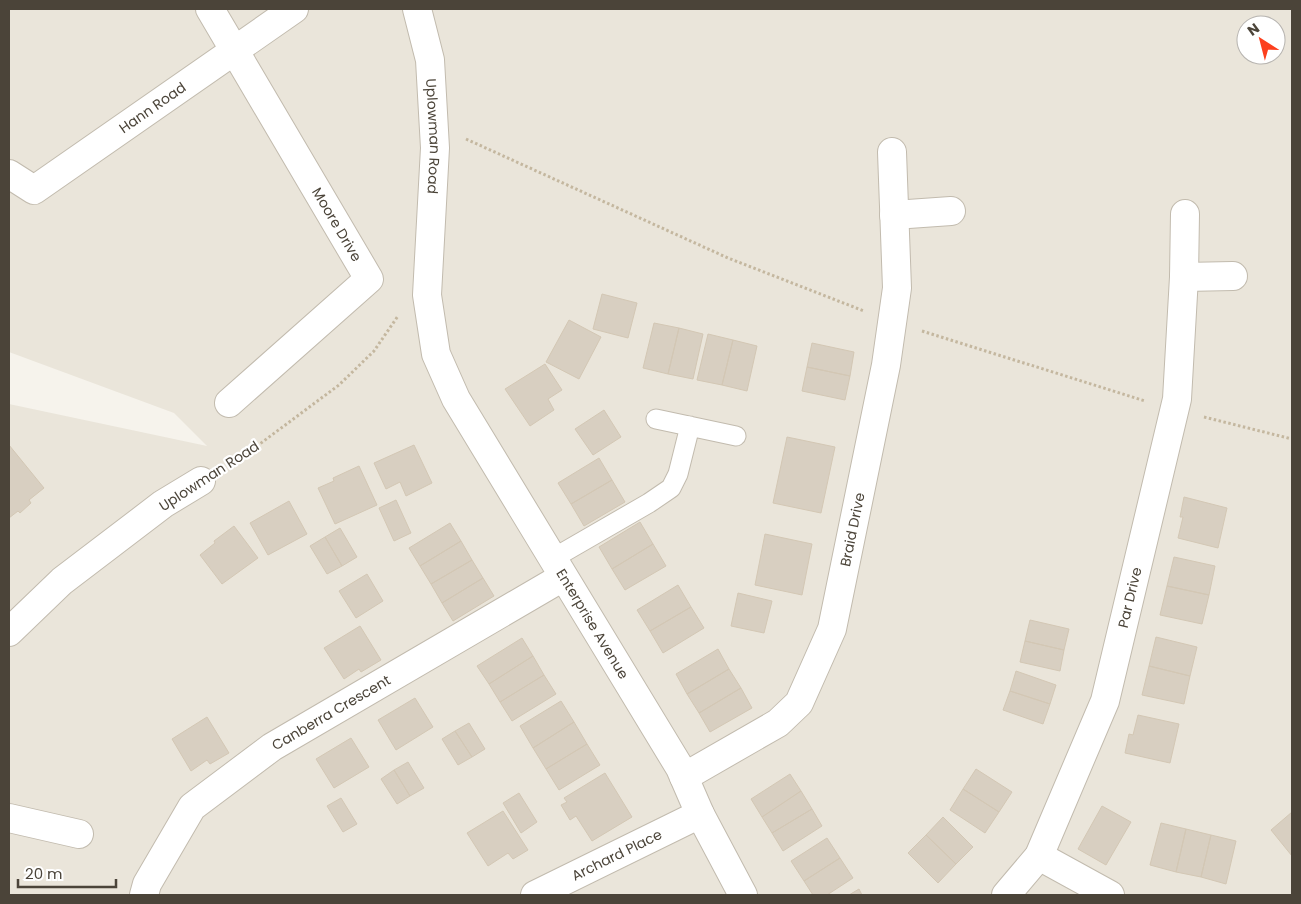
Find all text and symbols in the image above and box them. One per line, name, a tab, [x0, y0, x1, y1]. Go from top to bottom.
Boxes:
north arrow	[1236, 15, 1286, 65]
text: N	[1243, 18, 1263, 41]
street label: Hann Road	[115, 77, 190, 138]
street label: Uplowman Road	[421, 78, 445, 195]
street label: Moore Drive	[307, 184, 367, 265]
street label: Uplowman Road	[155, 436, 263, 516]
street label: Braid Drive	[835, 490, 870, 568]
street label: Enterprise Avenue	[551, 565, 634, 683]
street label: Par Drive	[1113, 565, 1147, 630]
street label: Canberra Crescent	[268, 670, 394, 755]
street label: Archard Place	[568, 824, 665, 886]
scale bar	[18, 856, 115, 888]
text: 20 m	[25, 863, 63, 884]

